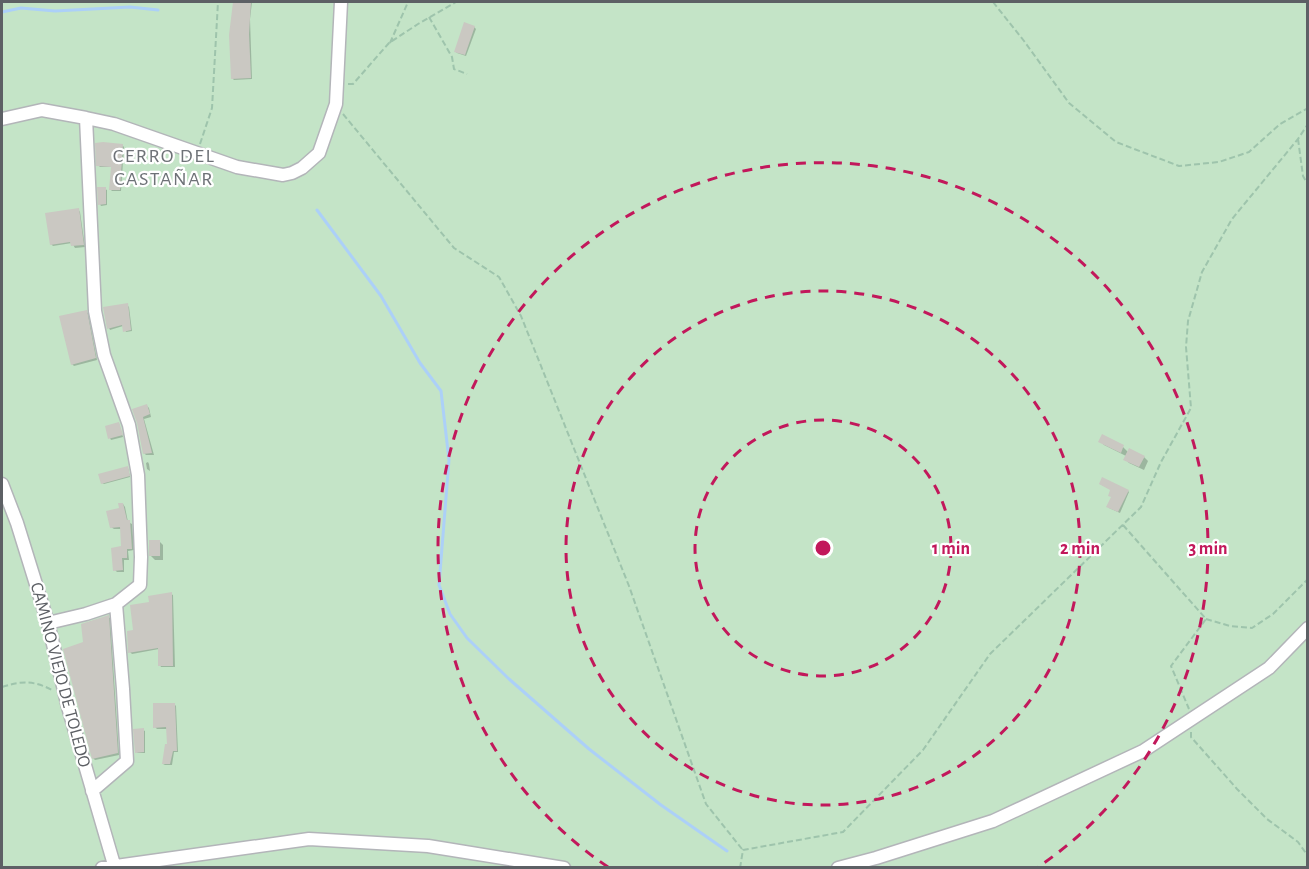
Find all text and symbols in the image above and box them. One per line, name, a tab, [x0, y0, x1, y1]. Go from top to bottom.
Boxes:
district label: CERRO DEL CASTAÑAR	[113, 146, 215, 189]
centre of rings	[813, 538, 833, 558]
text: 1 min	[932, 540, 970, 558]
text: 2 min	[1060, 540, 1100, 558]
text: 3 min	[1188, 540, 1228, 558]
street label: CAMINO VIEJO DE TOLEDO	[27, 581, 93, 769]

